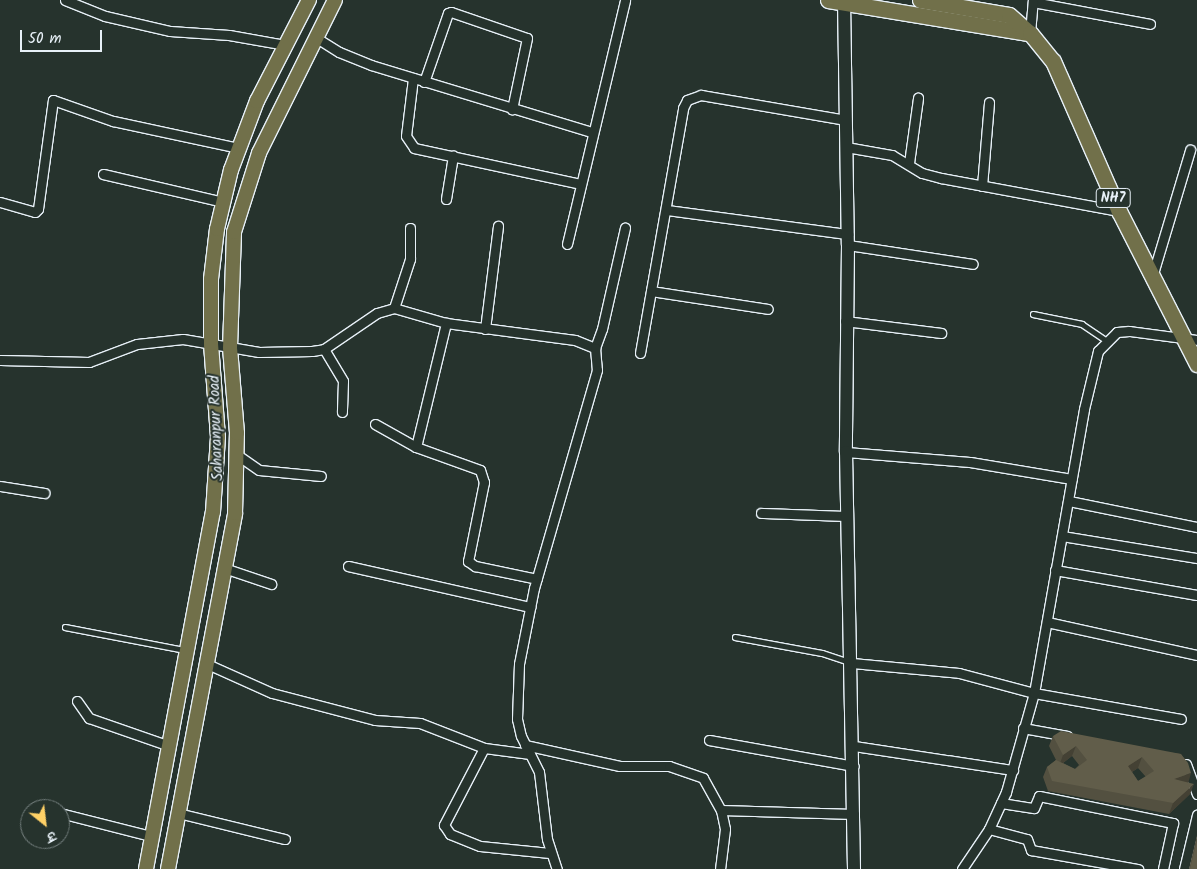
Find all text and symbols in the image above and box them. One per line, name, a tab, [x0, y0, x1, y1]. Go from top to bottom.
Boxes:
scale bar	[22, 20, 105, 52]
text: 50 m	[28, 27, 62, 51]
road number: NH7	[1096, 187, 1130, 210]
street label: Saharanpur Road	[206, 375, 228, 481]
north arrow	[20, 799, 70, 849]
text: उ	[43, 824, 61, 848]

